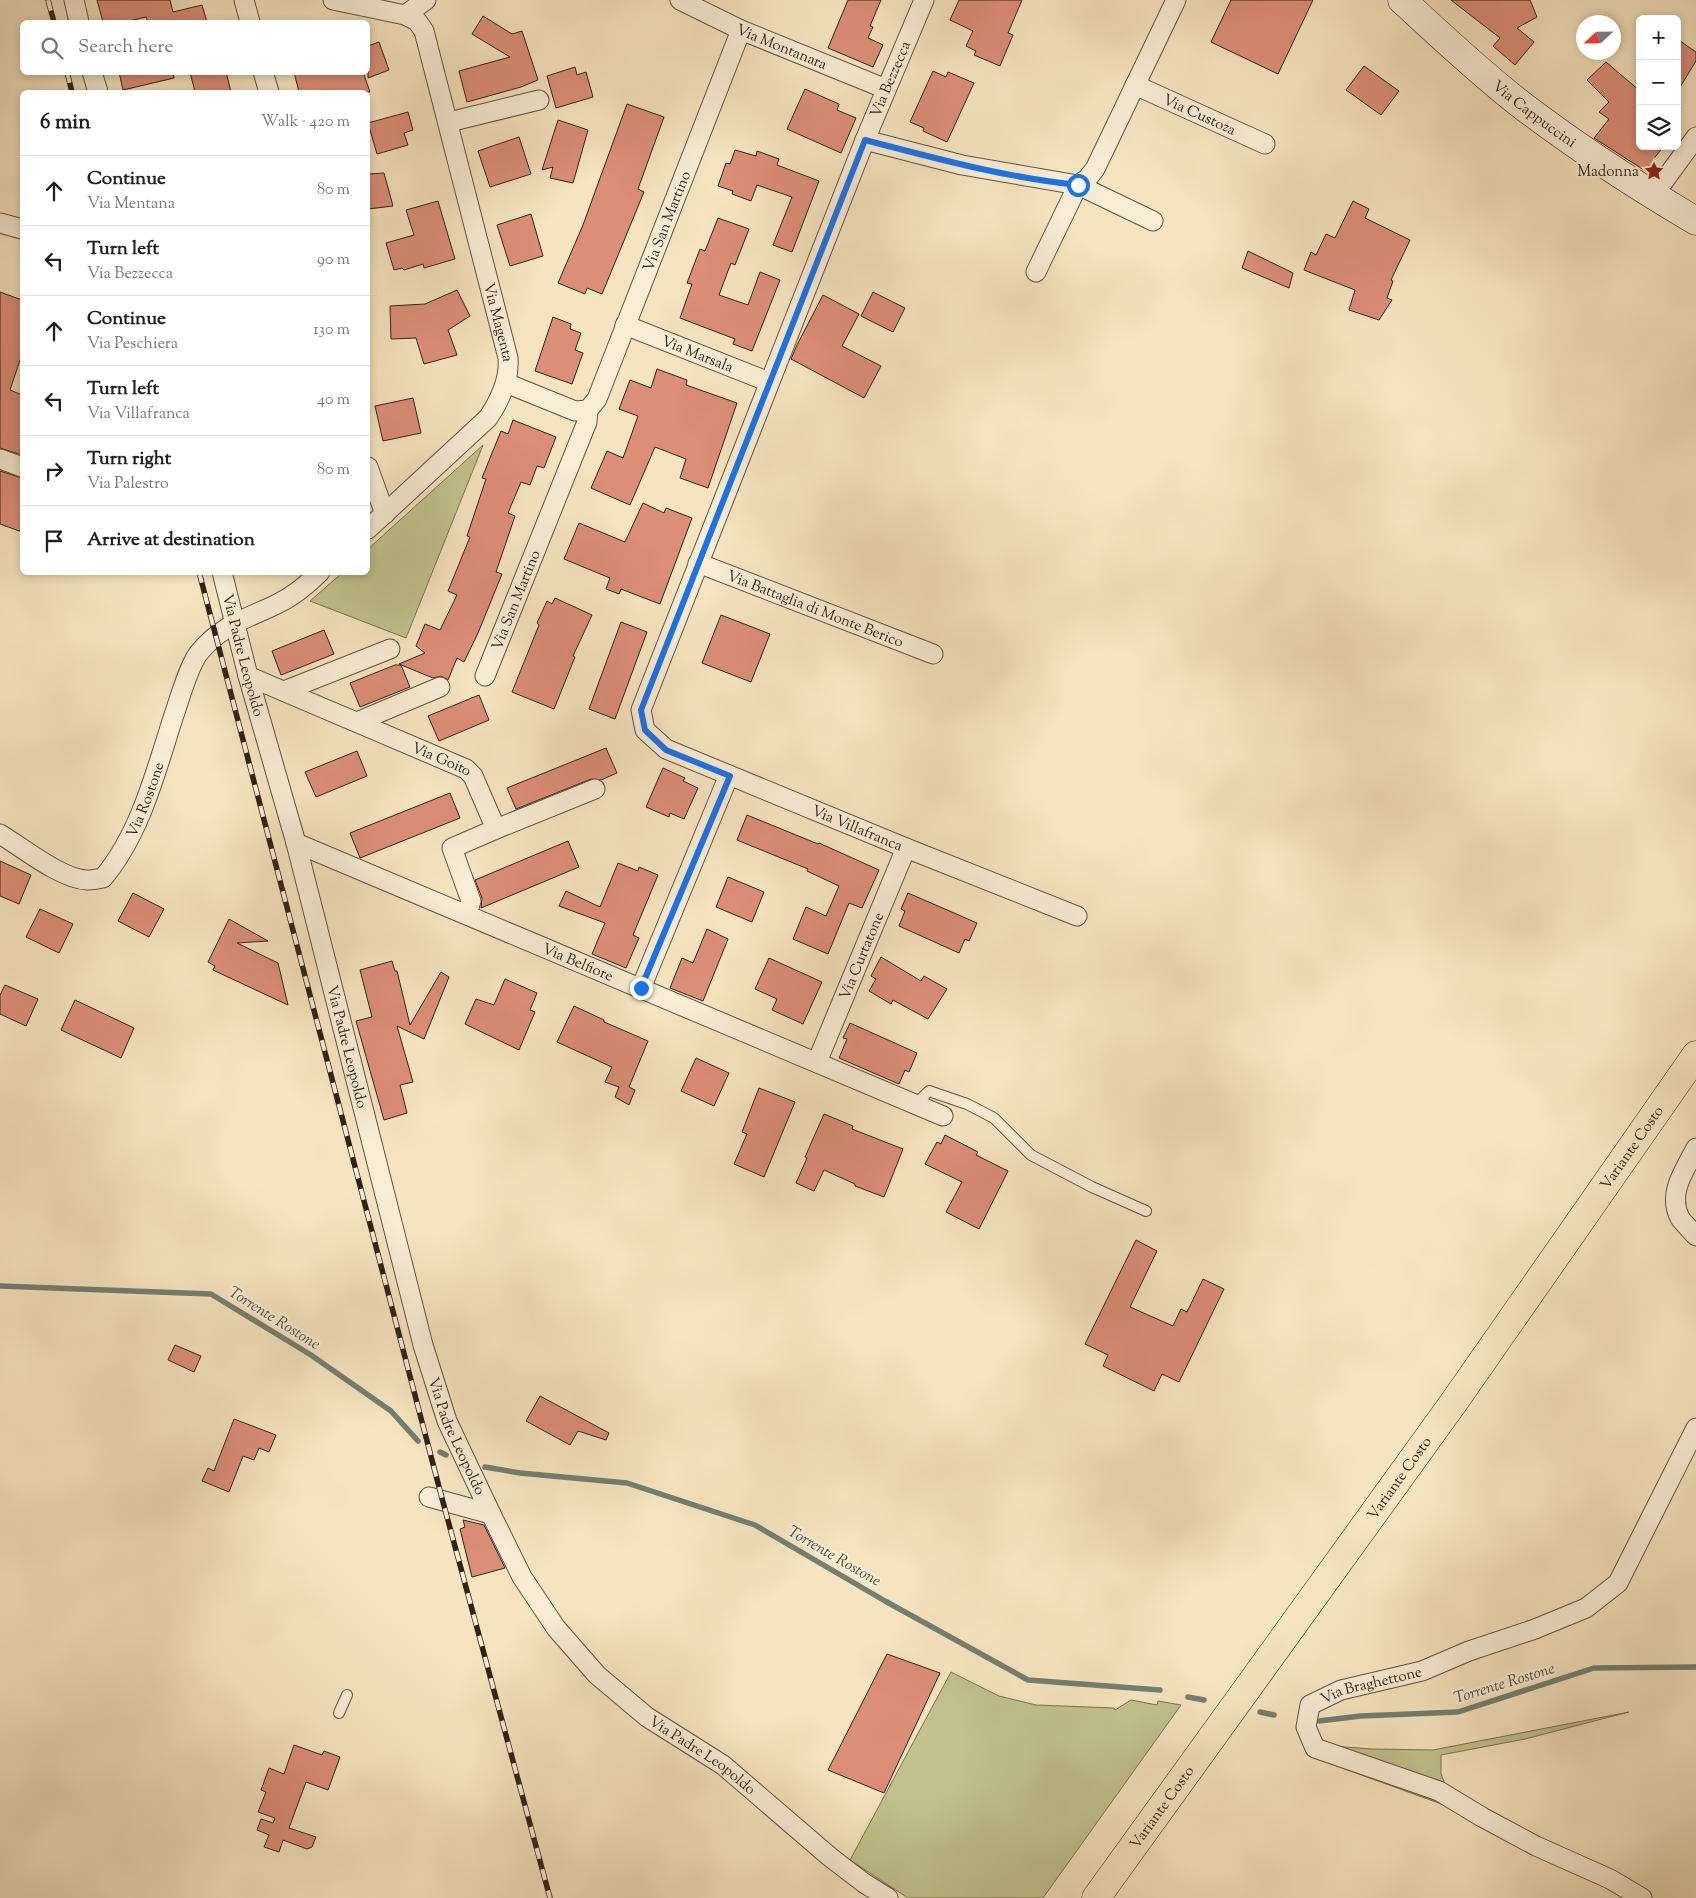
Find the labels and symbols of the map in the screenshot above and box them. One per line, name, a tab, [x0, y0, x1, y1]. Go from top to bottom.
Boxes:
north arrow	[1576, 15, 1621, 60]
street label: Via Montanara	[733, 20, 830, 76]
street label: Via Bezzecca	[866, 38, 917, 121]
street label: Via Cappuccini	[1487, 76, 1580, 154]
street label: Via Custoza	[1159, 90, 1239, 141]
place icon: Madonna	[1643, 160, 1665, 182]
place label: Madonna	[1577, 162, 1639, 183]
street label: Via San Martino	[639, 168, 697, 275]
route start	[1067, 174, 1090, 197]
street label: Via Magenta	[477, 281, 517, 363]
street label: Via Marsala	[658, 331, 736, 379]
street label: Via San Martino	[487, 547, 546, 654]
street label: Via Battaglia di Monte Berico	[724, 566, 906, 654]
street label: Via Padre Leopoldo	[216, 592, 268, 719]
street label: Via Goito	[408, 738, 476, 782]
street label: Via Rostone	[122, 760, 170, 842]
street label: Via Villafranca	[808, 801, 905, 857]
street label: Via Curtatone	[835, 910, 890, 1003]
street label: Via Belfiore	[539, 939, 616, 988]
route end	[630, 977, 653, 1000]
street label: Via Padre Leopoldo	[320, 983, 372, 1111]
street label: Variante Costo	[1596, 1102, 1669, 1195]
water label: Torrente Rostone	[223, 1282, 324, 1357]
street label: Via Padre Leopoldo	[422, 1375, 490, 1499]
street label: Variante Costo	[1363, 1433, 1438, 1525]
water label: Torrente Rostone	[783, 1521, 885, 1593]
water label: Torrente Rostone	[1451, 1658, 1558, 1711]
street label: Via Braghettone	[1317, 1662, 1424, 1710]
street label: Via Padre Leopoldo	[644, 1712, 760, 1801]
street label: Variante Costo	[1126, 1762, 1200, 1854]

